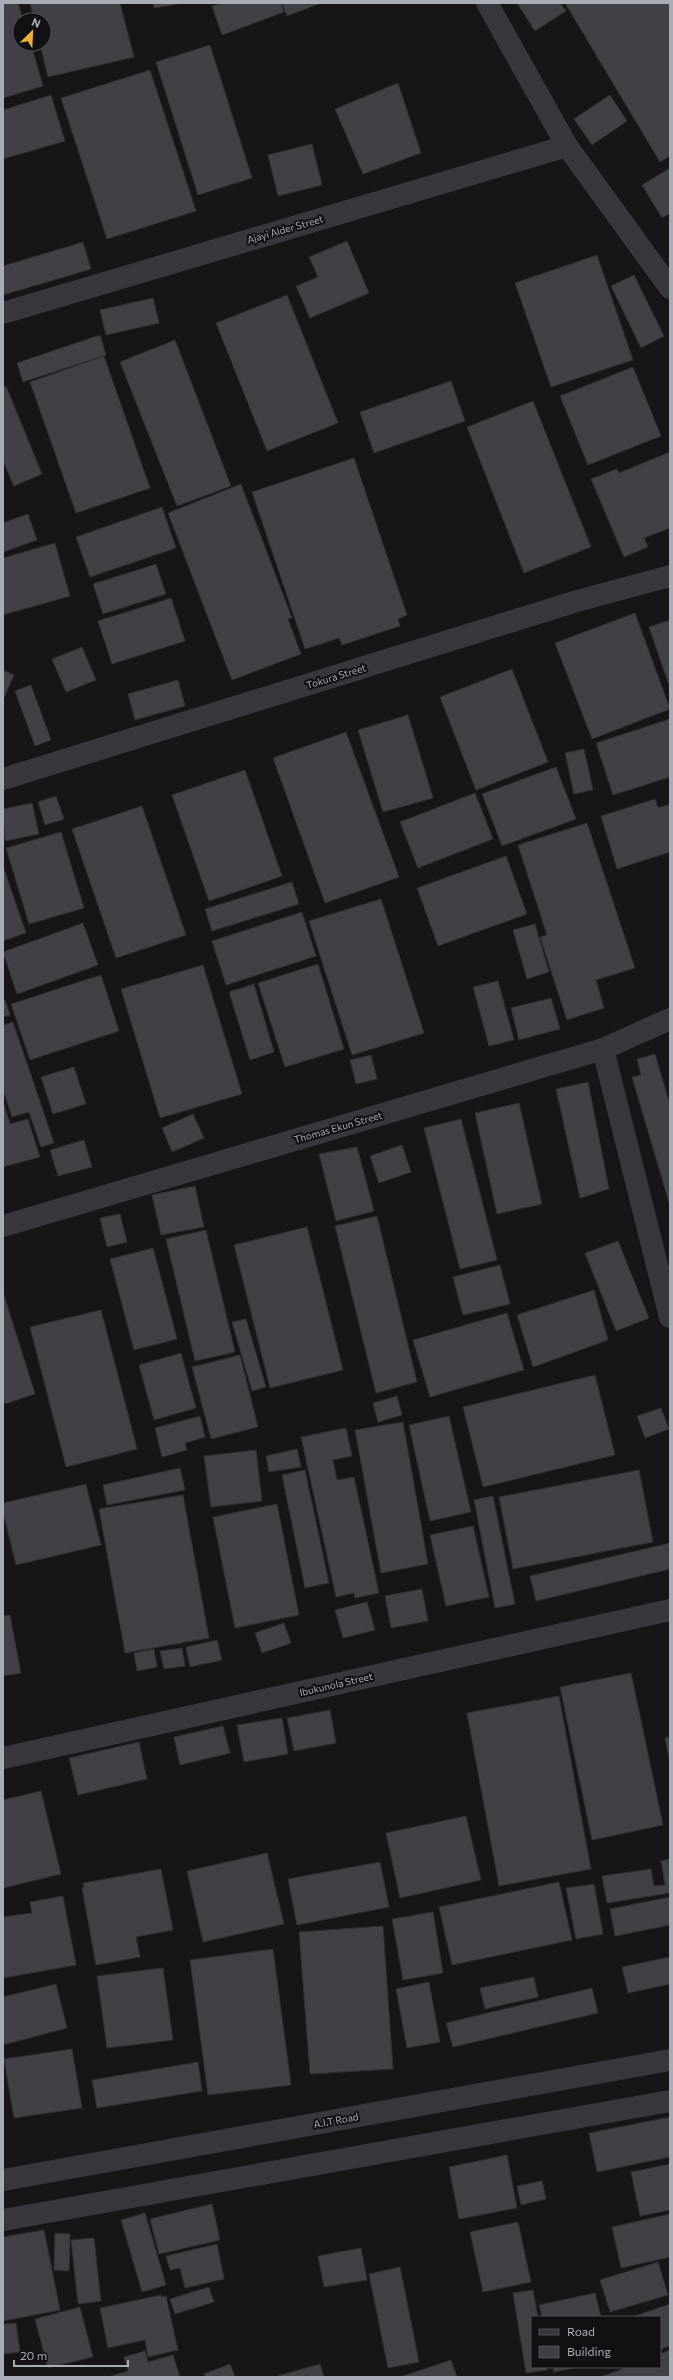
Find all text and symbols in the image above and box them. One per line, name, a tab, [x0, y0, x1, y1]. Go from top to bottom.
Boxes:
north arrow	[12, 12, 52, 52]
text: N	[30, 15, 43, 30]
street label: Ajayi Alder Street	[245, 212, 325, 246]
street label: Tokura Street	[305, 661, 367, 691]
street label: Thomas Ekun Street	[292, 1109, 384, 1145]
street label: Ibukunola Street	[298, 1670, 374, 1698]
street label: A.I.T Road	[313, 2110, 360, 2130]
legend	[531, 2316, 661, 2368]
text: Road	[567, 2324, 595, 2338]
scale bar	[14, 2342, 128, 2368]
text: Building	[567, 2344, 611, 2358]
text: 20 m	[20, 2348, 47, 2362]

